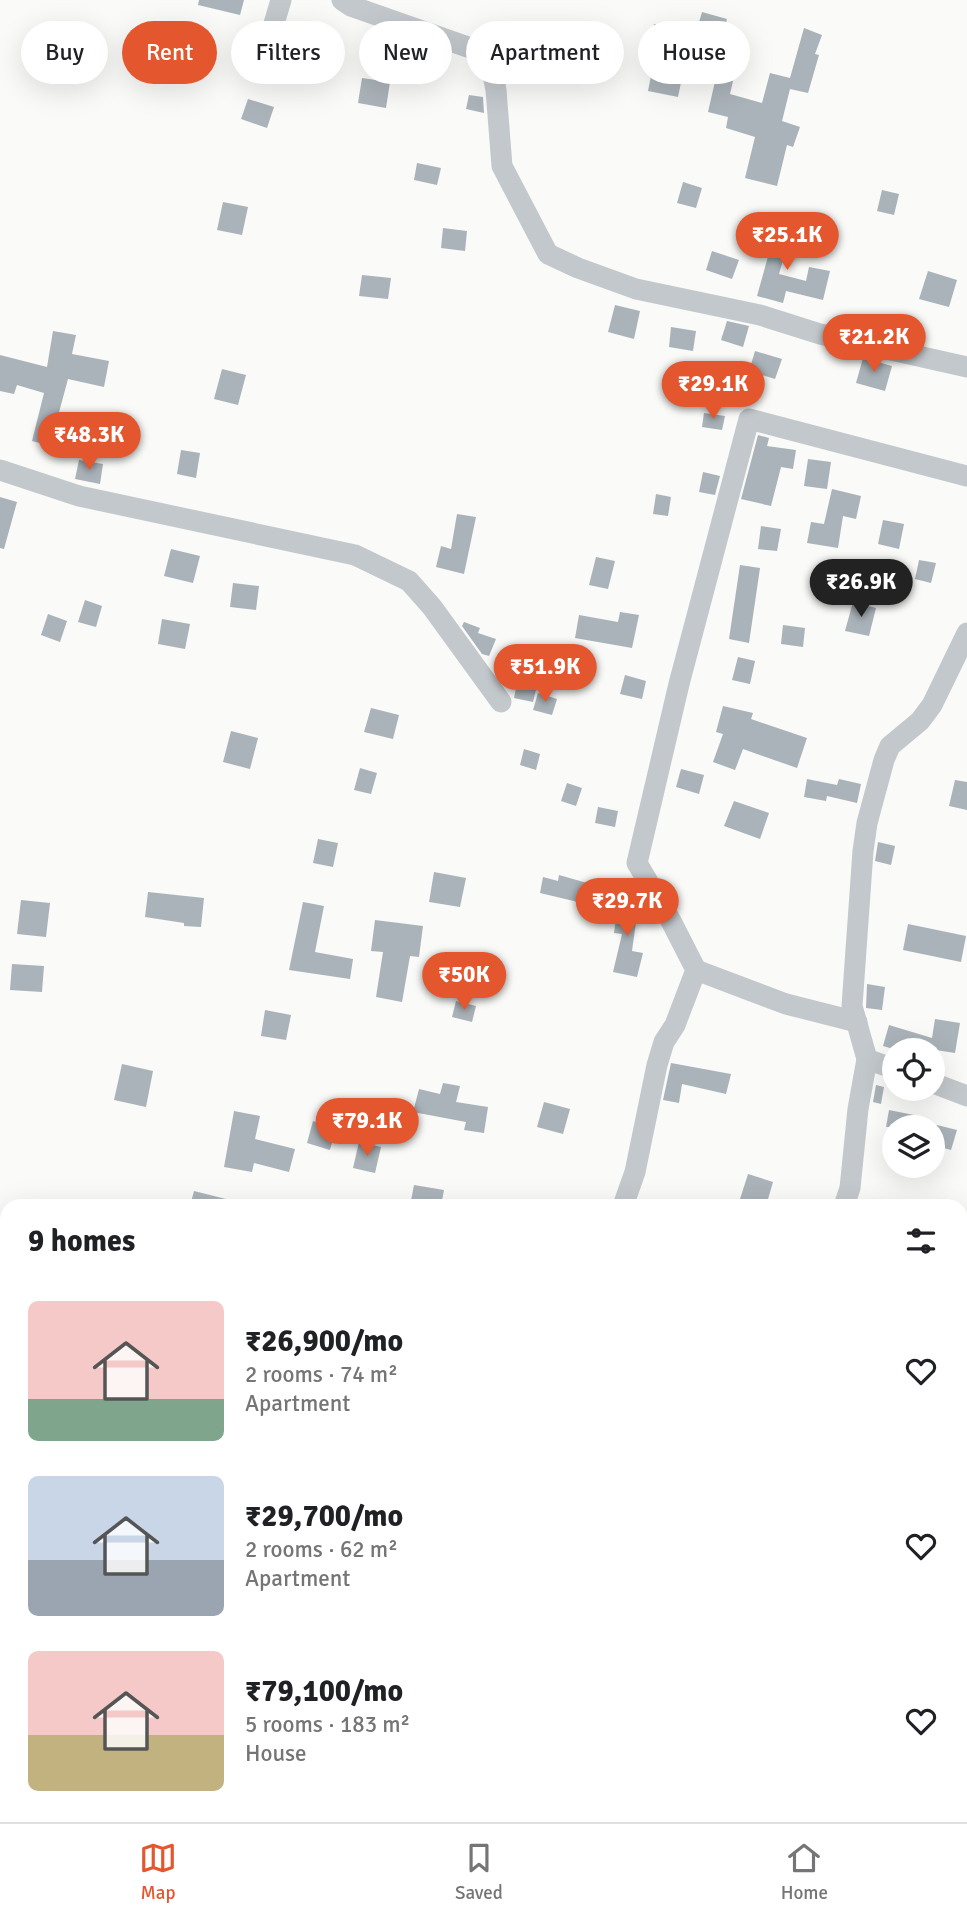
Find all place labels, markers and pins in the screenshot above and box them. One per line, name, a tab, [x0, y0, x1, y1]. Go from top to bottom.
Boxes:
pin: ₹25.1K	[730, 212, 844, 272]
pin: ₹21.2K	[817, 314, 931, 374]
pin: ₹29.1K	[656, 362, 770, 421]
pin: ₹48.3K	[32, 412, 146, 472]
pin: ₹26.9K	[804, 560, 918, 619]
pin: ₹51.9K	[488, 644, 602, 704]
pin: ₹29.7K	[570, 878, 684, 938]
pin: ₹50K	[423, 953, 505, 1012]
pin: ₹79.1K	[310, 1098, 424, 1158]

